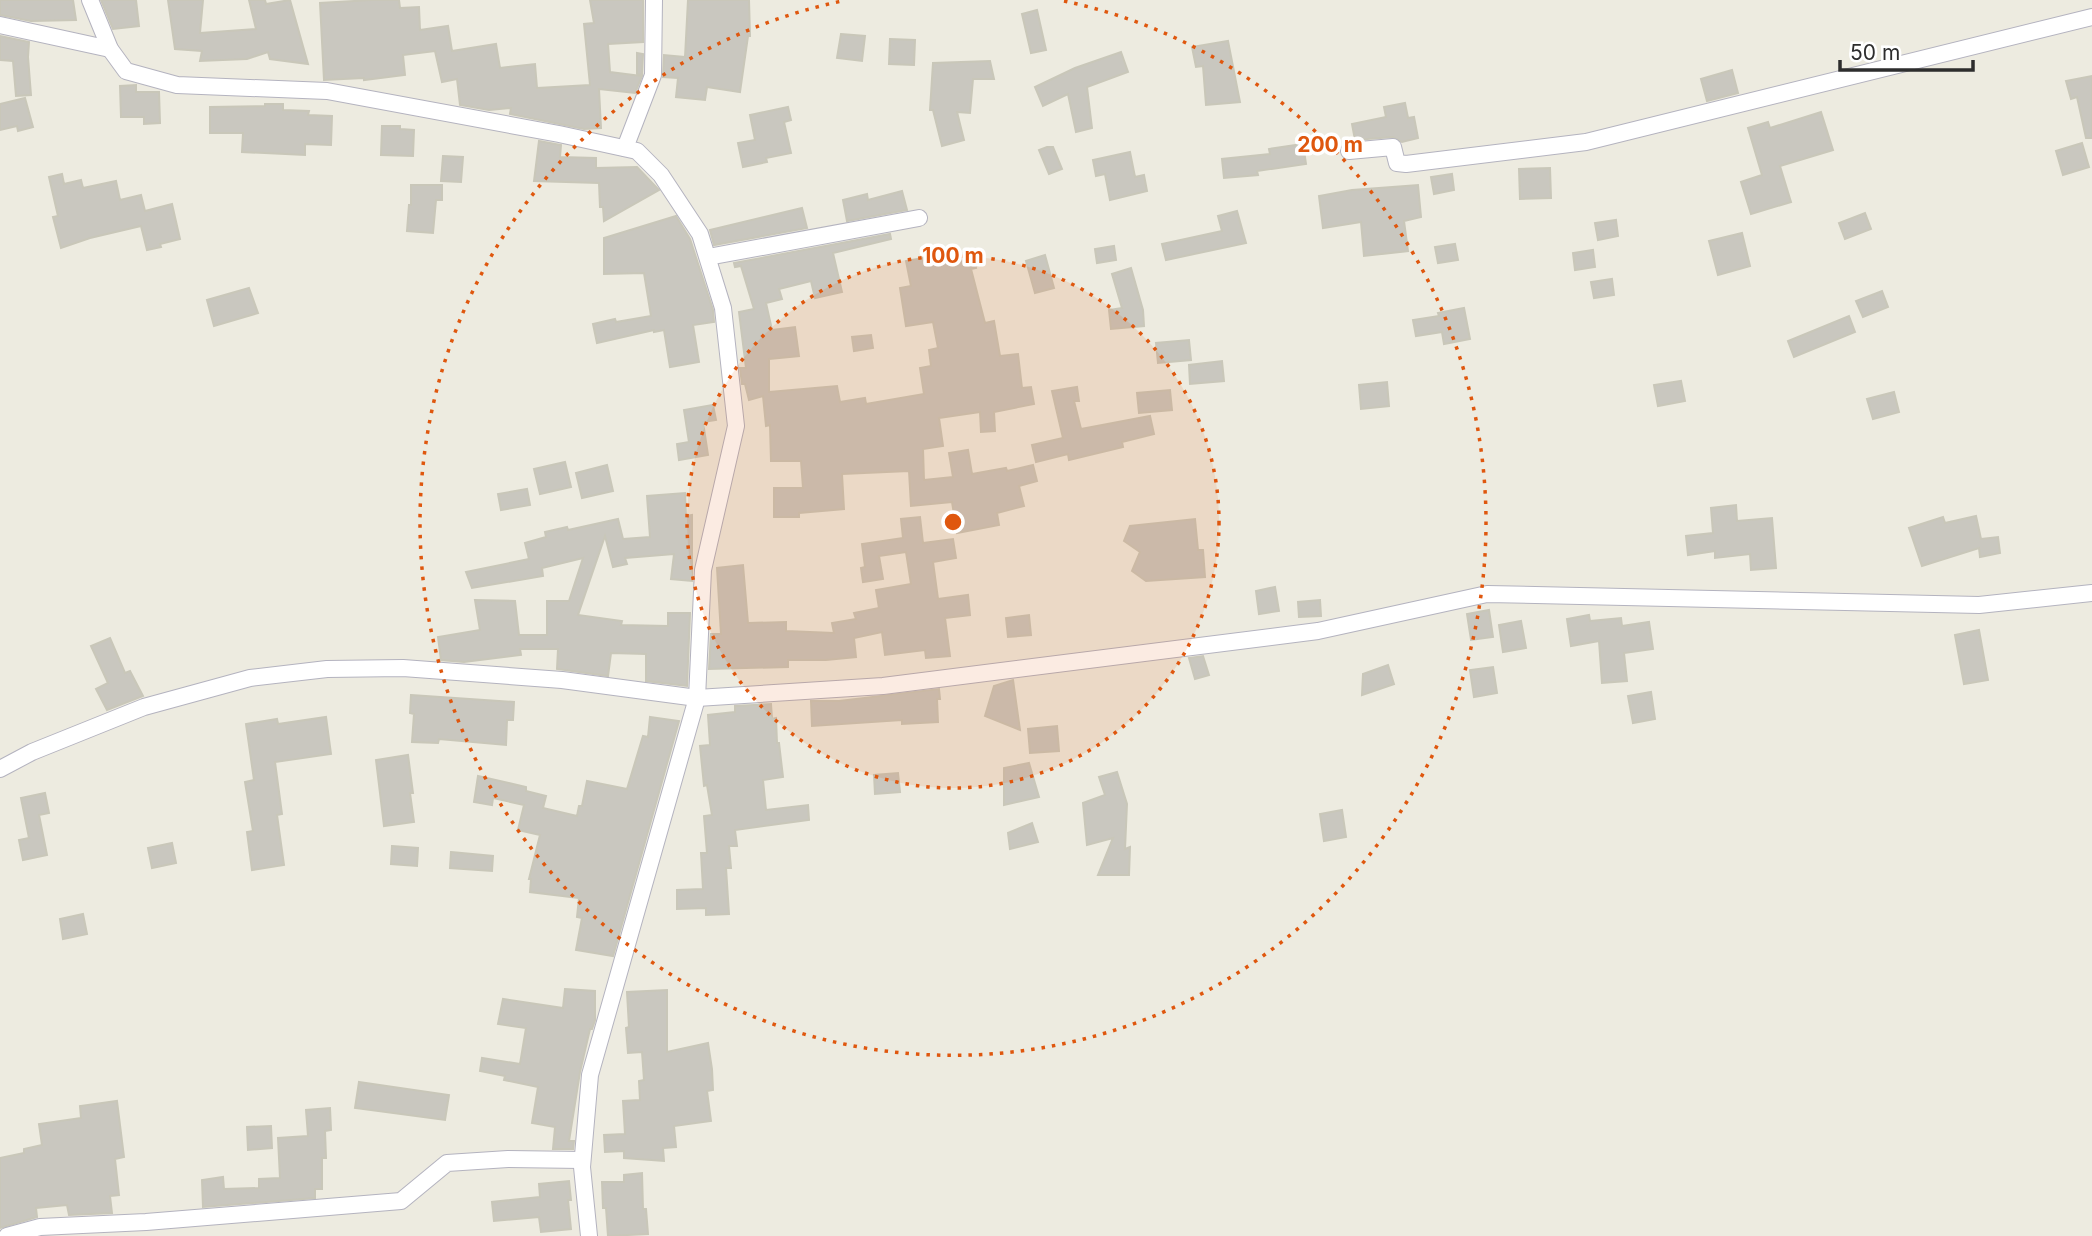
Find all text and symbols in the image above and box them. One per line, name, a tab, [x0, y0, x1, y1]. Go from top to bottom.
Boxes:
scale bar	[1840, 28, 1973, 72]
text: 50 m	[1850, 40, 1900, 65]
text: 200 m	[1297, 132, 1363, 157]
text: 100 m	[922, 243, 984, 268]
centre of rings	[941, 510, 965, 534]

